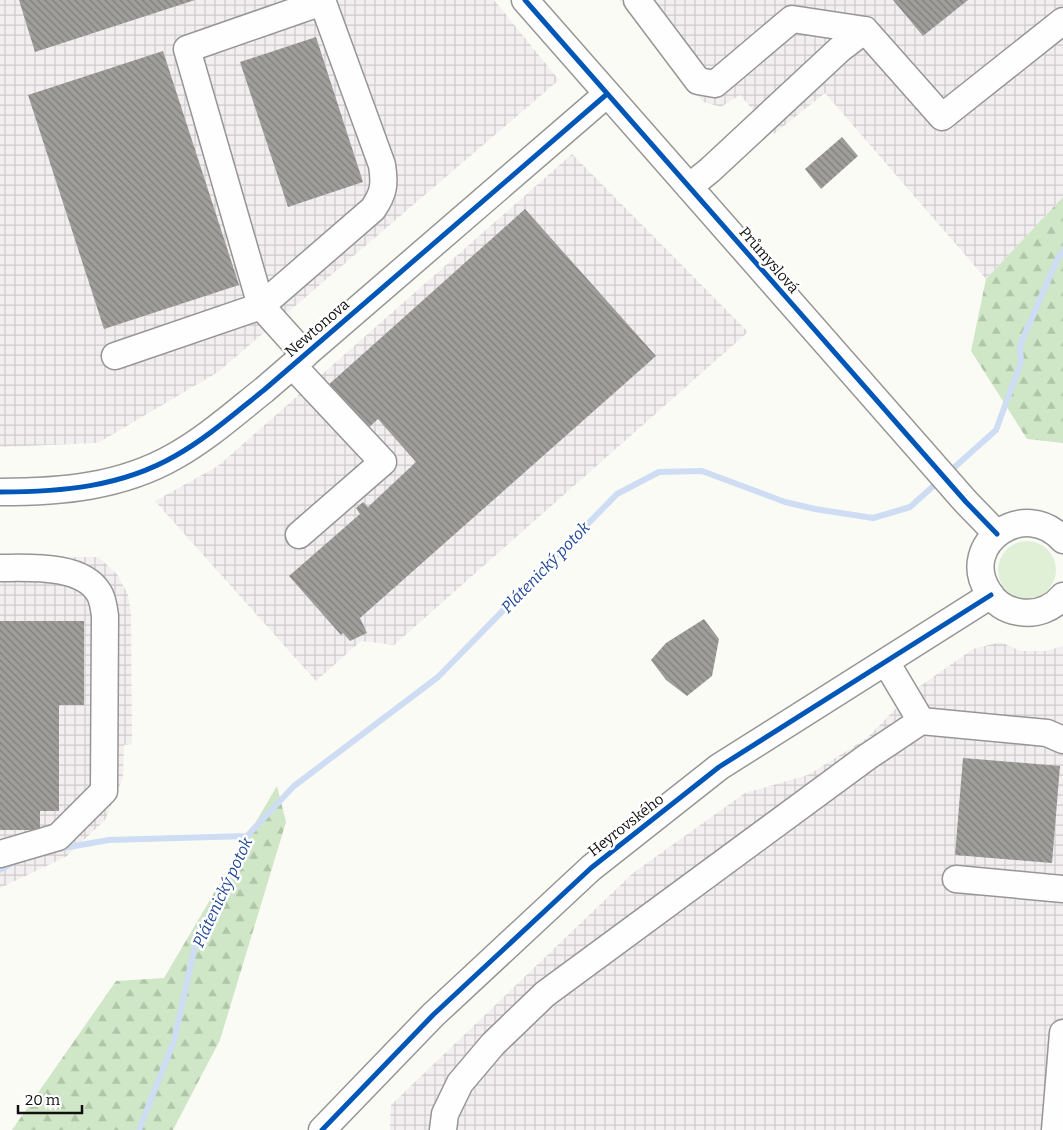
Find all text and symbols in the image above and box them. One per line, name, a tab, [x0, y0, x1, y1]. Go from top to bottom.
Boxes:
street label: Průmyslová	[735, 223, 803, 297]
street label: Newtonova	[281, 295, 353, 361]
water label: Plátenický potok	[497, 518, 594, 617]
street label: Heyrovského	[585, 790, 667, 860]
water label: Plátenický potok	[189, 834, 256, 950]
scale bar	[18, 1082, 81, 1114]
text: 20 m	[25, 1091, 61, 1109]

